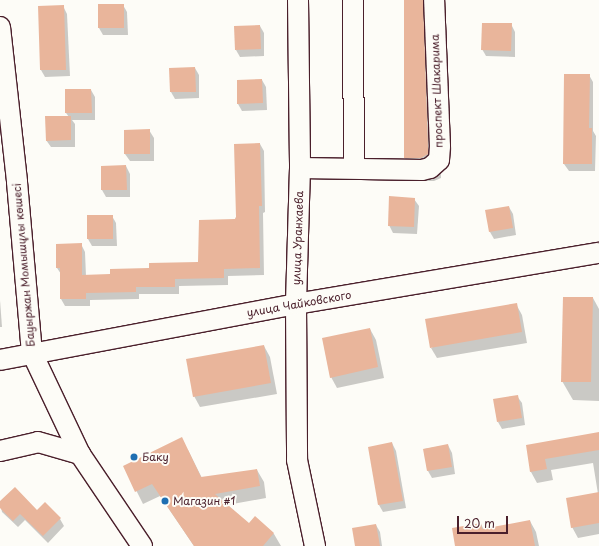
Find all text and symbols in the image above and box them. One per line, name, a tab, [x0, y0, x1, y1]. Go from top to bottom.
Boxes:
street label: проспект Шакарима	[428, 34, 446, 148]
street label: Бауыржан Момышұлы көшесі	[10, 182, 38, 348]
street label: улица Уранхаева	[290, 190, 306, 286]
street label: улица Чайковского	[246, 288, 352, 320]
place label: Баку	[142, 450, 169, 464]
marker: Баку	[129, 452, 139, 462]
place label: Магазин #1	[173, 494, 235, 508]
marker: Магазин #1	[160, 496, 170, 506]
scale bar	[459, 508, 510, 534]
text: 20 m	[464, 514, 495, 532]

